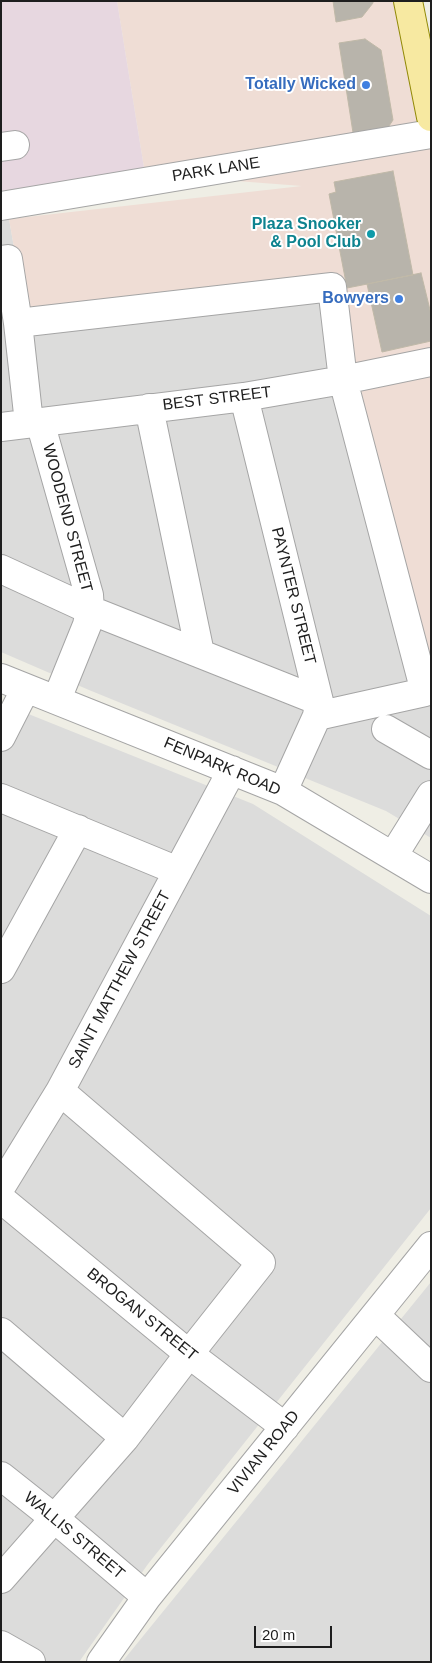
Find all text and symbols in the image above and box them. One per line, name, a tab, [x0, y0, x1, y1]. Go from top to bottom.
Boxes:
place label: Totally Wicked	[245, 75, 356, 95]
marker: Totally Wicked	[360, 79, 372, 91]
street label: PARK LANE	[171, 154, 261, 186]
place label: Plaza Snooker & Pool Club	[252, 215, 361, 253]
marker: Plaza Snooker & Pool Club	[365, 228, 377, 240]
place label: Bowyers	[322, 289, 389, 309]
marker: Bowyers	[393, 293, 405, 305]
street label: BEST STREET	[162, 383, 272, 415]
street label: WOODEND STREET	[38, 442, 96, 594]
street label: PAYNTER STREET	[267, 525, 319, 667]
street label: FENPARK ROAD	[161, 734, 283, 800]
street label: SAINT MATTHEW STREET	[65, 888, 175, 1072]
street label: BROGAN STREET	[83, 1264, 201, 1366]
street label: VIVIAN ROAD	[224, 1407, 304, 1499]
street label: WALLIS STREET	[20, 1488, 128, 1584]
scale bar	[257, 1616, 334, 1648]
text: 20 m	[262, 1626, 295, 1643]

